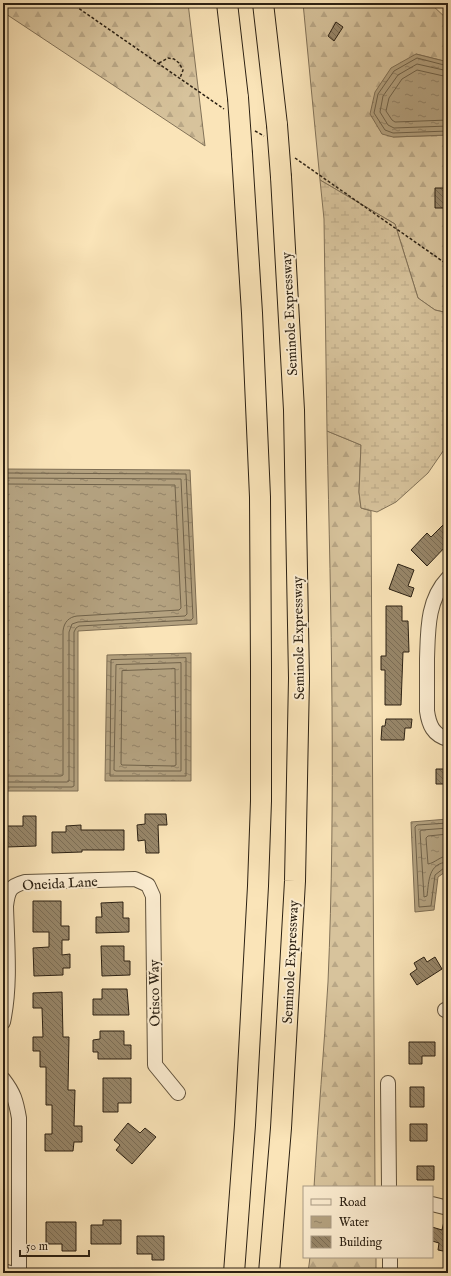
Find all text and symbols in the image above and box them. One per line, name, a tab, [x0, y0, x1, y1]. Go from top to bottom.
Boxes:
street label: Seminole Expressway	[278, 252, 302, 376]
street label: Seminole Expressway	[289, 576, 309, 700]
street label: Oneida Lane	[22, 873, 99, 895]
street label: Seminole Expressway	[279, 900, 303, 1024]
street label: Otisco Way	[145, 959, 165, 1027]
legend	[303, 1186, 433, 1258]
text: Road	[339, 1195, 367, 1210]
text: Water	[339, 1215, 370, 1230]
scale bar	[20, 1232, 89, 1258]
text: Building	[339, 1235, 383, 1250]
text: 50 m	[26, 1239, 48, 1254]

